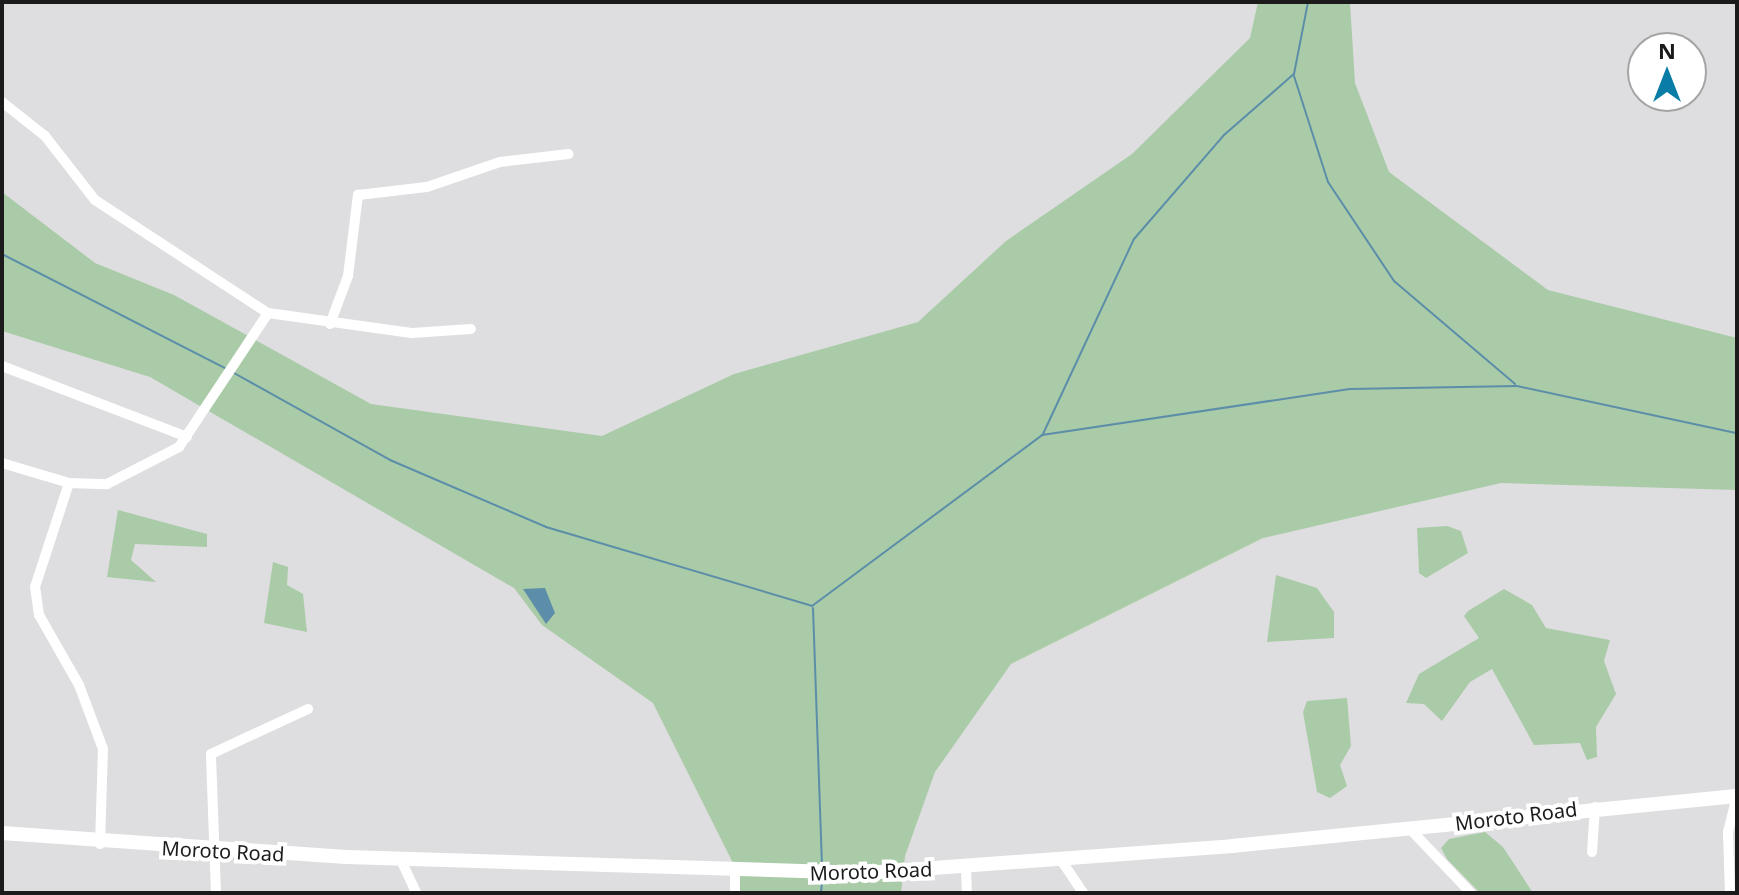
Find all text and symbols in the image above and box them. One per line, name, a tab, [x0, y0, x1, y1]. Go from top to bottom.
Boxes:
north arrow	[1627, 32, 1707, 112]
text: N	[1658, 35, 1676, 65]
street label: Moroto Road	[1454, 797, 1578, 835]
street label: Moroto Road	[161, 836, 285, 866]
street label: Moroto Road	[809, 857, 933, 885]

